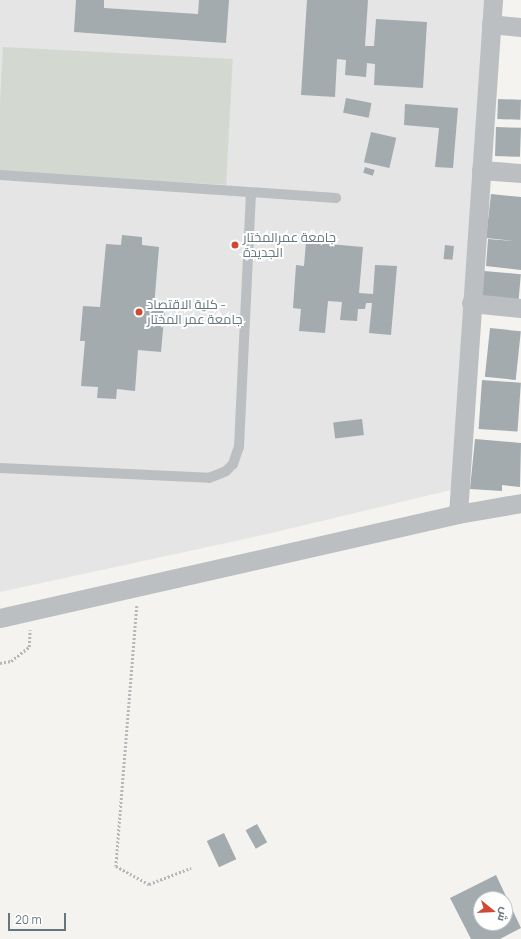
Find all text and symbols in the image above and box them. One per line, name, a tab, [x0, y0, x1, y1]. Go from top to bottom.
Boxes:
place label: جامعة عمرالمختار الجديدة	[243, 230, 336, 261]
marker: جامعة عمرالمختار الجديدة	[230, 240, 240, 250]
place label: كلية الاقتصاد - جامعة عمر المختار	[147, 297, 243, 328]
marker: كلية الاقتصاد - جامعة عمر المختار	[134, 307, 144, 317]
north arrow	[473, 891, 513, 931]
scale bar	[10, 905, 68, 931]
text: ش	[495, 906, 513, 924]
text: 20 m	[15, 911, 42, 928]

